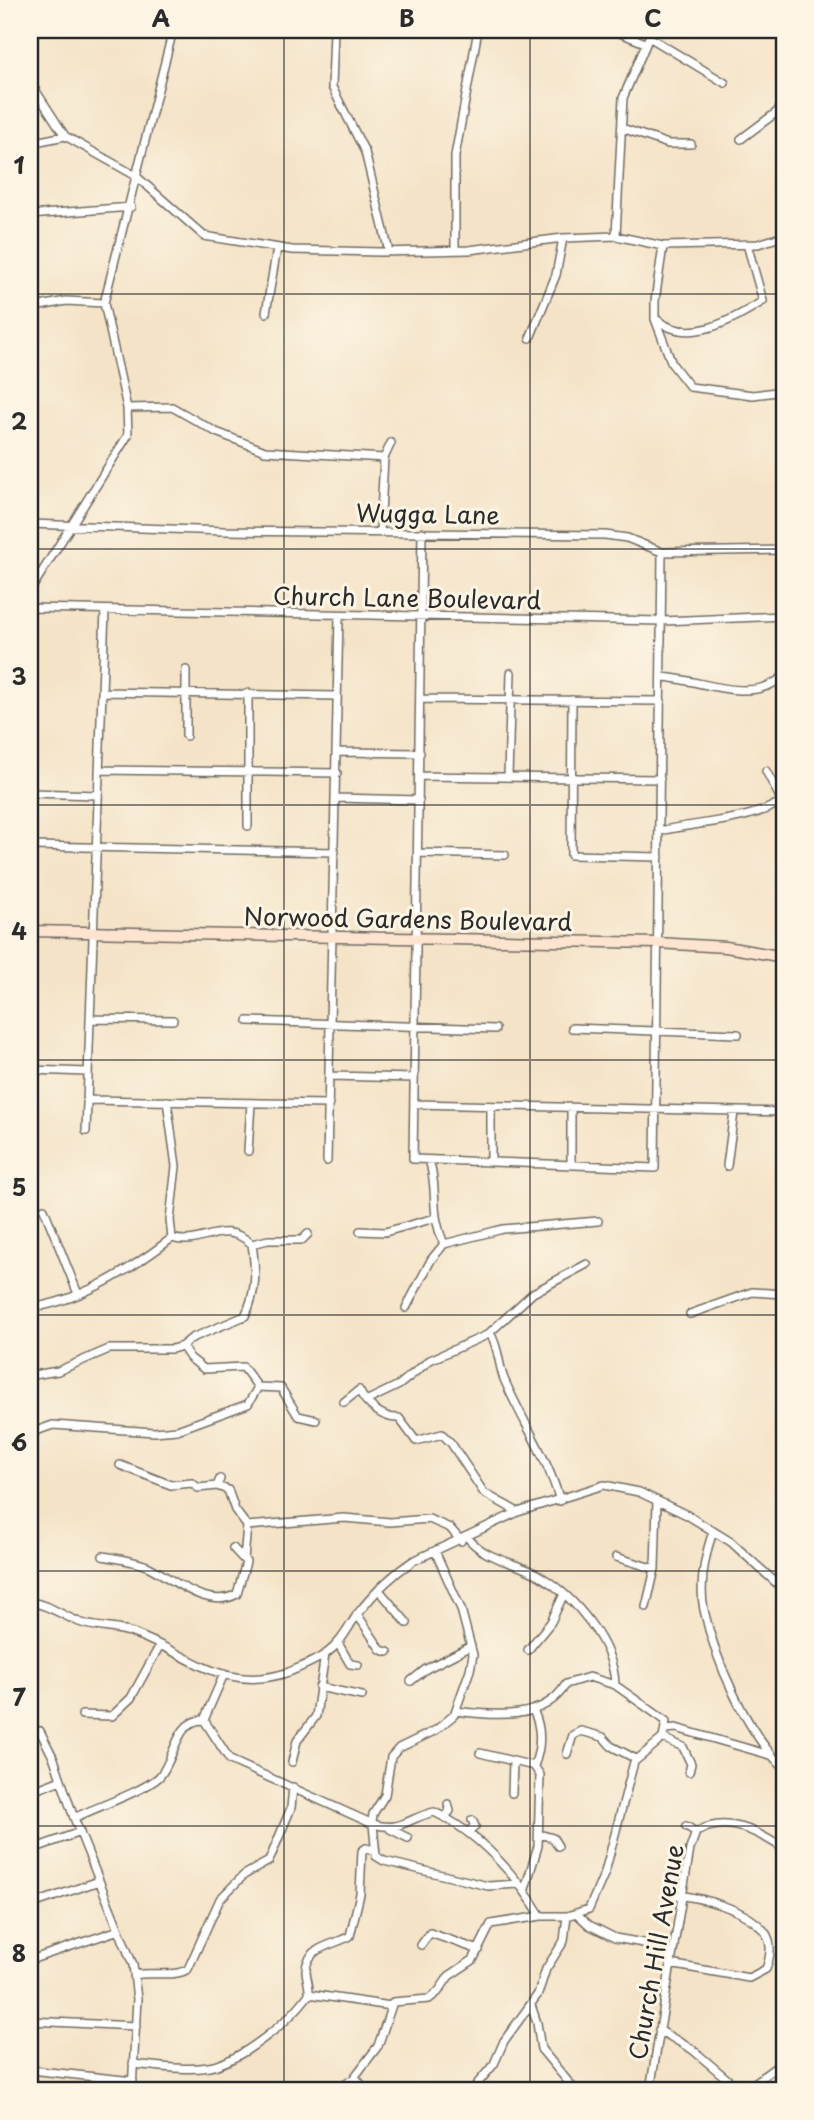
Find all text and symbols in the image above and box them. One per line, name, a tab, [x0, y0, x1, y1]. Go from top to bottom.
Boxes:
text: A	[152, 0, 170, 35]
text: B	[399, 0, 415, 35]
text: C	[644, 0, 662, 35]
text: 1	[14, 147, 25, 182]
text: 2	[11, 403, 27, 438]
street label: Wugga Lane	[356, 494, 500, 532]
street label: Church Lane Boulevard	[273, 577, 542, 617]
text: 3	[11, 658, 27, 693]
street label: Norwood Gardens Boulevard	[244, 897, 573, 939]
text: 4	[11, 913, 27, 948]
text: 5	[12, 1169, 26, 1204]
text: 6	[11, 1424, 27, 1459]
text: 7	[12, 1679, 26, 1714]
street label: Church Hill Avenue	[618, 1841, 692, 2063]
text: 8	[12, 1935, 26, 1970]

